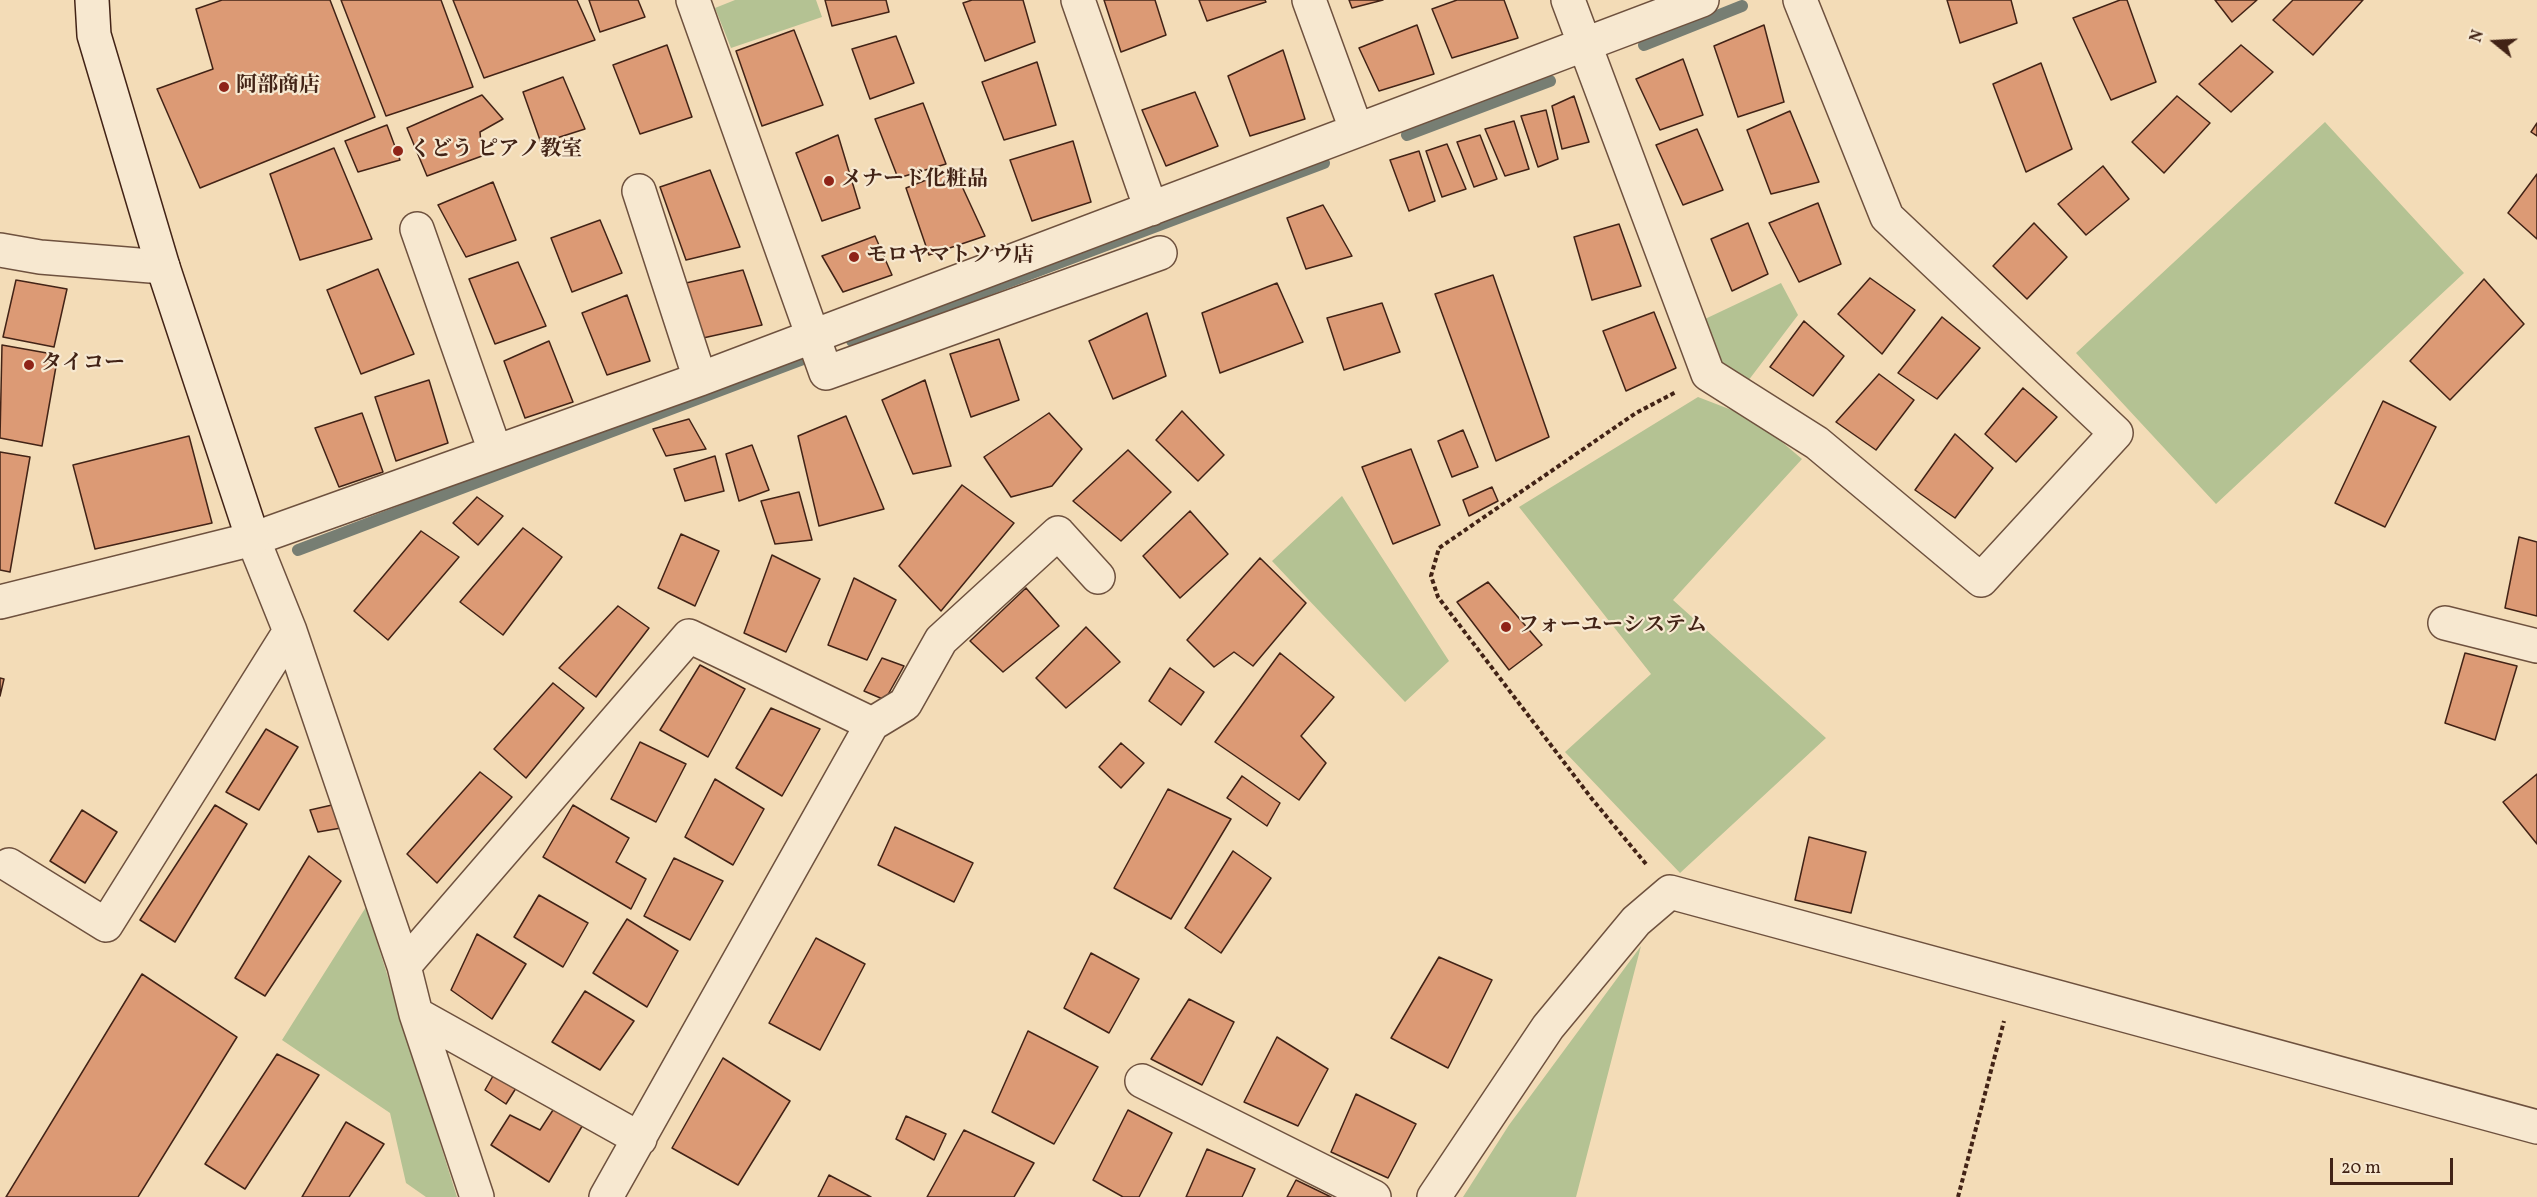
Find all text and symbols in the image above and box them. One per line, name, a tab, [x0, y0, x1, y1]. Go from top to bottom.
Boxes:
north arrow	[2465, 12, 2525, 72]
text: N	[2466, 28, 2490, 45]
place label: 阿部商店	[236, 74, 320, 100]
marker: 阿部商店	[217, 80, 231, 94]
place label: くどう ピアノ教室	[410, 138, 582, 164]
marker: くどう ピアノ教室	[391, 144, 405, 158]
place label: メナード化粧品	[841, 168, 988, 194]
marker: メナード化粧品	[822, 174, 836, 188]
place label: モロヤマトソウ店	[866, 244, 1034, 270]
marker: モロヤマトソウ店	[847, 250, 861, 264]
place label: タイコー	[41, 352, 125, 378]
marker: タイコー	[22, 358, 36, 372]
place label: フォーユーシステム	[1518, 614, 1707, 640]
marker: フォーユーシステム	[1499, 620, 1513, 634]
scale bar	[2333, 1146, 2456, 1184]
text: 20 m	[2341, 1156, 2381, 1181]

